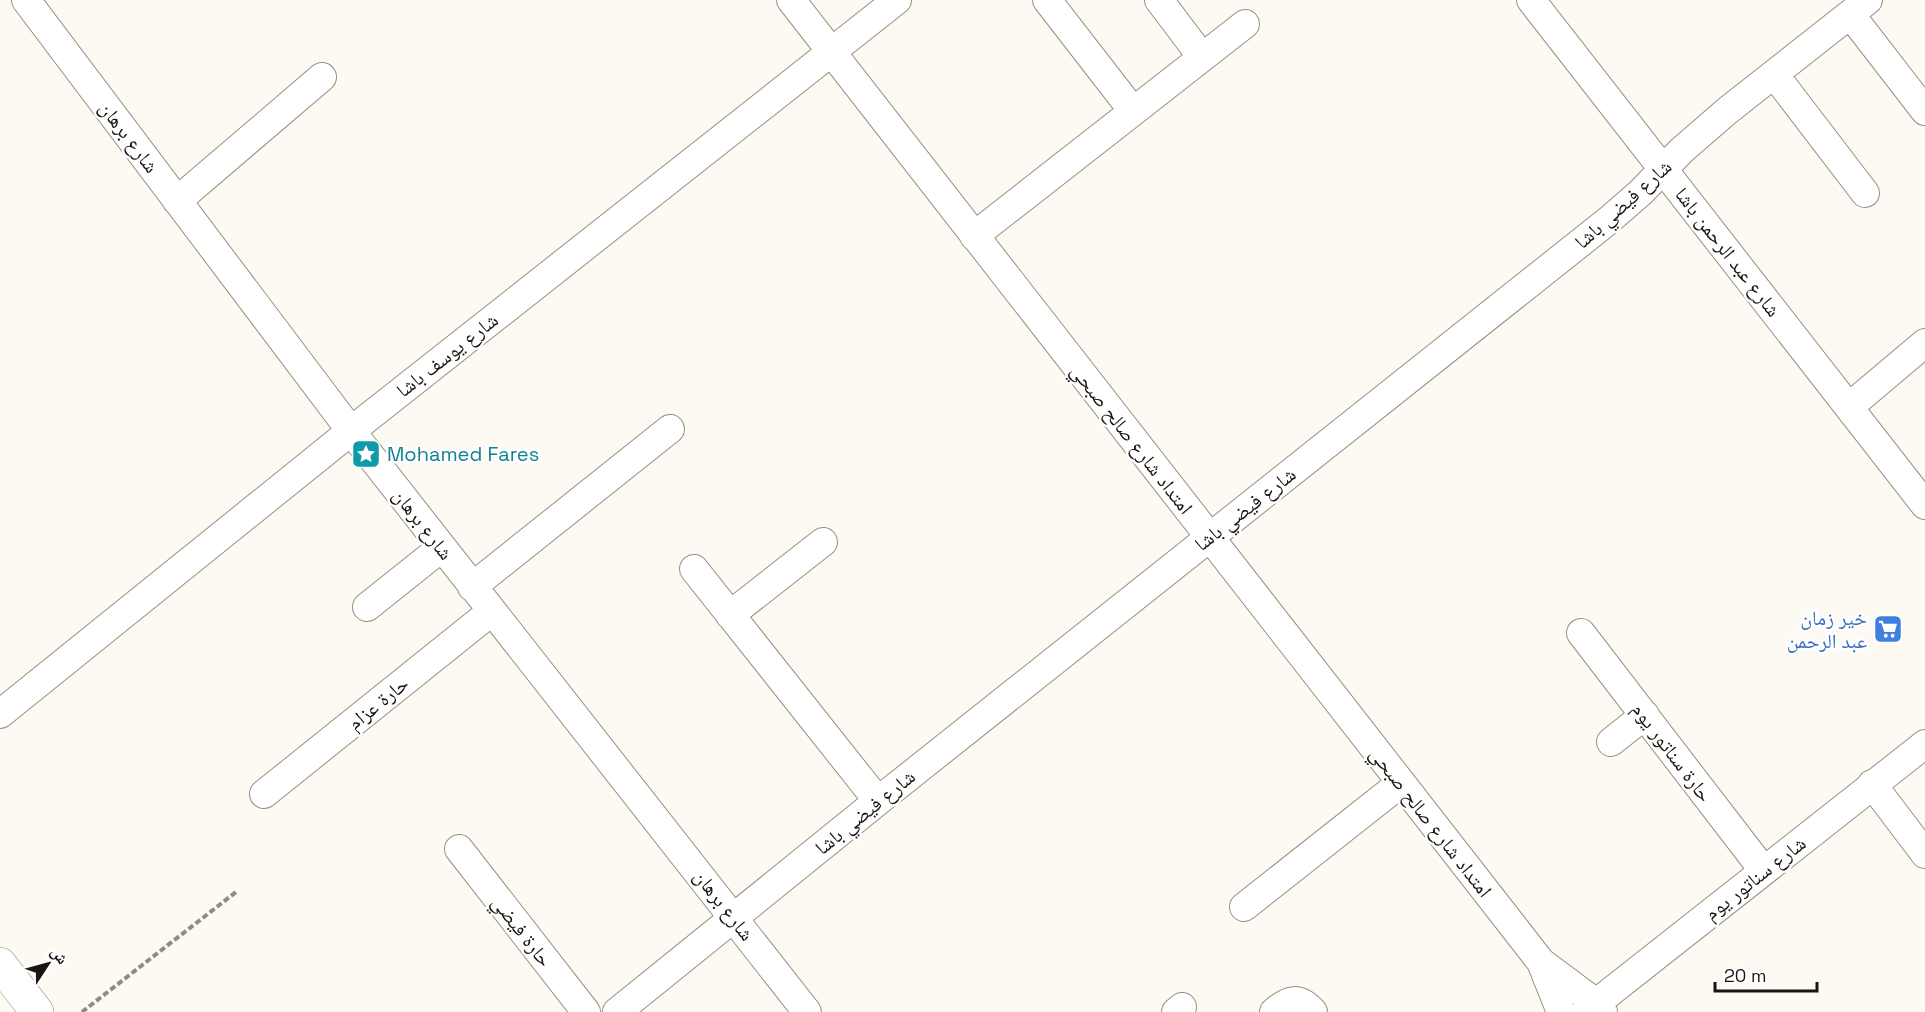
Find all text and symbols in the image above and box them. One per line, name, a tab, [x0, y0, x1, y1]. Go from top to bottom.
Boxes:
street label: شارع برهان	[93, 96, 165, 178]
street label: شارع فيضي باشا	[1569, 154, 1679, 257]
street label: شارع عبد الرحمن باشا	[1669, 182, 1787, 322]
street label: شارع يوسف باشا	[391, 307, 503, 403]
street label: امتداد شارع صالح صبحي	[1063, 358, 1199, 521]
place icon: Mohamed Fares	[350, 438, 382, 470]
place label: Mohamed Fares	[387, 441, 539, 467]
street label: شارع فيضي باشا	[1189, 461, 1303, 559]
street label: شارع برهان	[387, 483, 459, 565]
place label: خير زمان عبد الرحمن	[1787, 605, 1867, 654]
supermarket icon: خير زمان عبد الرحمن	[1872, 613, 1904, 645]
street label: حارة عزام	[342, 670, 415, 736]
street label: حارة سناتور يوم	[1625, 697, 1718, 808]
street label: امتداد شارع صالح صبحي	[1362, 741, 1498, 904]
street label: شارع فيضي باشا	[809, 764, 923, 863]
street label: شارع سناتور يوم	[1699, 830, 1812, 927]
street label: شارع برهان	[688, 864, 760, 946]
street label: حارة فيضي	[484, 890, 558, 974]
north arrow	[18, 934, 78, 994]
text: ش	[46, 942, 73, 969]
scale bar	[1715, 955, 1817, 993]
text: 20 m	[1724, 964, 1767, 987]

